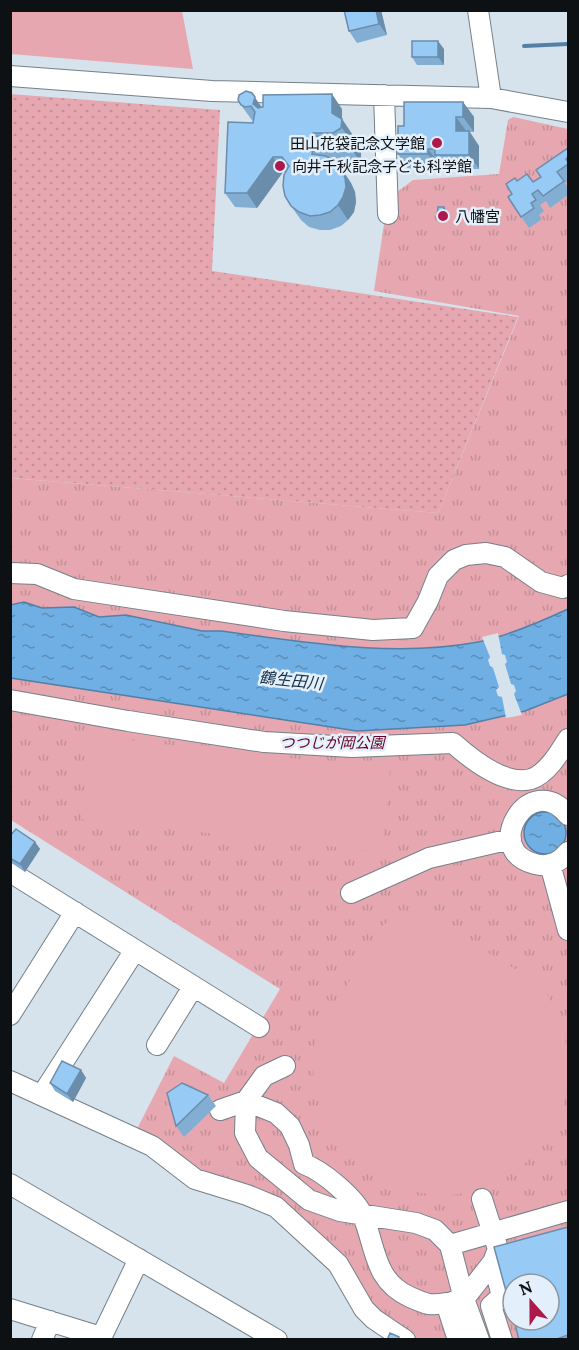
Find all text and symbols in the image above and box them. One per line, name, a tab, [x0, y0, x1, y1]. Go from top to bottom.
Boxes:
place label: 田山花袋記念文学館	[290, 134, 425, 153]
marker: 田山花袋記念文学館	[430, 136, 444, 150]
place label: 向井千秋記念子ども科学館	[292, 157, 472, 176]
marker: 向井千秋記念子ども科学館	[273, 159, 287, 173]
place label: 八幡宮	[455, 207, 500, 226]
marker: 八幡宮	[436, 209, 450, 223]
water label: 鶴生田川	[258, 667, 326, 693]
park label: つつじが岡公園	[279, 733, 386, 752]
north arrow	[501, 1272, 561, 1332]
text: N	[516, 1276, 535, 1300]

